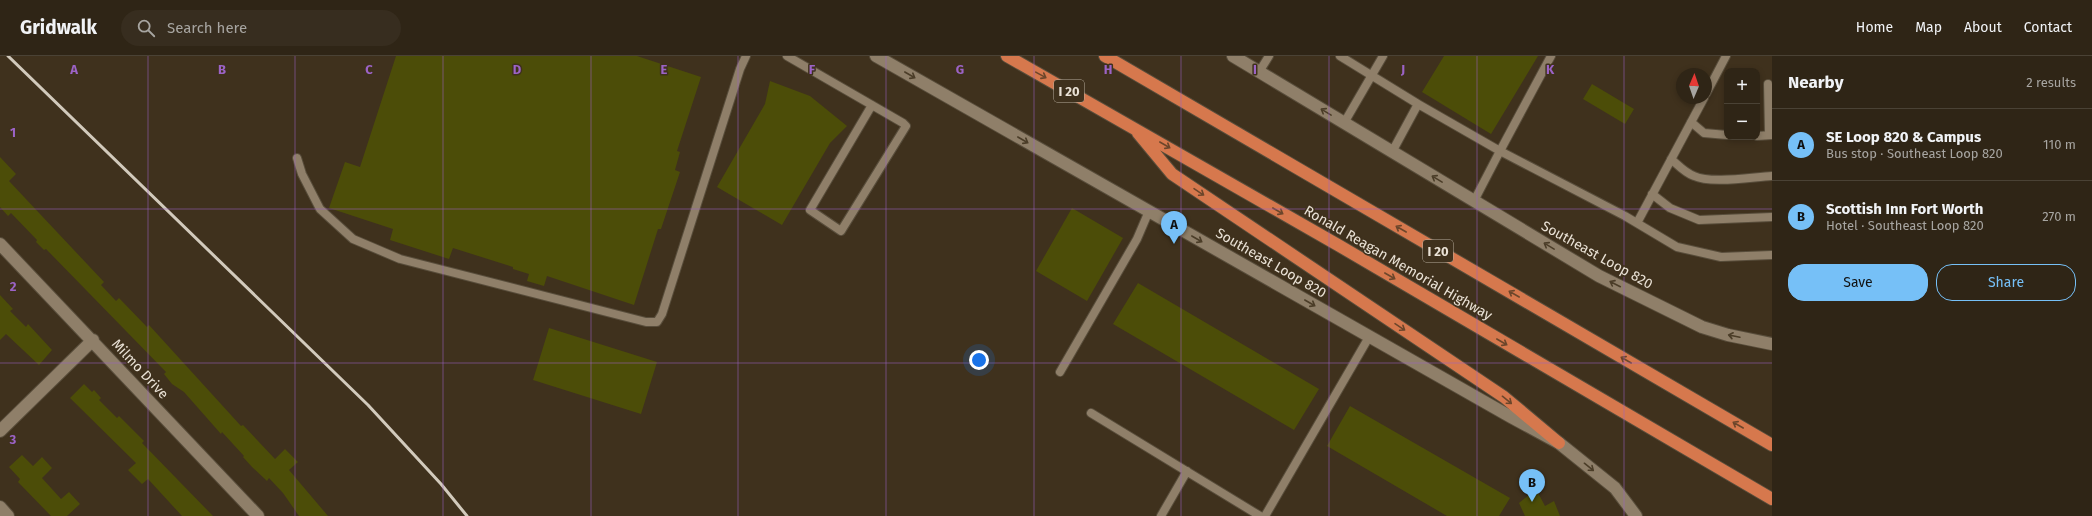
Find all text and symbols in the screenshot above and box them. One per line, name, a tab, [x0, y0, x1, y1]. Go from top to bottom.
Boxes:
search box	[121, 10, 401, 46]
text: Gridwalk	[20, 16, 97, 39]
icon: search	[135, 17, 157, 39]
text: Search here	[167, 19, 247, 37]
text: Home	[1856, 19, 1893, 36]
text: Map	[1915, 19, 1942, 36]
text: About	[1964, 19, 2002, 36]
text: Contact	[2024, 19, 2072, 36]
text: A	[69, 62, 78, 77]
text: B	[218, 62, 226, 77]
text: C	[365, 62, 373, 77]
text: D	[513, 62, 522, 77]
text: E	[661, 62, 668, 77]
text: F	[809, 62, 816, 77]
text: G	[956, 62, 964, 77]
text: H	[1104, 62, 1112, 77]
text: I	[1253, 62, 1257, 77]
text: J	[1400, 62, 1405, 77]
text: K	[1546, 62, 1555, 77]
north arrow	[1676, 68, 1712, 104]
map controls	[1724, 68, 1760, 140]
button: +	[1724, 68, 1760, 104]
one-way arrow	[904, 72, 916, 80]
one-way arrow	[1035, 72, 1047, 80]
text: Nearby	[1788, 72, 1843, 93]
text: 2 results	[2026, 75, 2076, 90]
road number: I 20	[1054, 80, 1084, 102]
button: −	[1724, 104, 1760, 140]
one-way arrow	[1320, 108, 1332, 116]
text: 1	[10, 125, 16, 140]
text: SE Loop 820 & Campus	[1826, 128, 1981, 146]
one-way arrow	[1017, 136, 1029, 144]
text: A	[1797, 137, 1805, 152]
text: 110 m	[2043, 137, 2076, 152]
one-way arrow	[1159, 142, 1171, 150]
text: Bus stop · Southeast Loop 820	[1826, 146, 2003, 161]
one-way arrow	[1431, 174, 1443, 182]
one-way arrow	[1193, 188, 1204, 196]
text: Scottish Inn Fort Worth	[1826, 200, 1983, 218]
street label: Ronald Reagan Memorial Highway	[1301, 202, 1495, 324]
one-way arrow	[1272, 207, 1284, 215]
text: B	[1797, 209, 1805, 224]
text: 270 m	[2042, 209, 2076, 224]
pin: A	[1161, 211, 1187, 244]
street label: Southeast Loop 820	[1538, 217, 1656, 293]
text: Hotel · Southeast Loop 820	[1826, 218, 1984, 233]
street label: Southeast Loop 820	[1213, 224, 1329, 302]
one-way arrow	[1395, 224, 1407, 232]
one-way arrow	[1191, 235, 1203, 243]
road number: I 20	[1423, 240, 1453, 262]
one-way arrow	[1543, 241, 1555, 249]
button: Save	[1788, 264, 1928, 301]
button: Share	[1936, 264, 2076, 301]
one-way arrow	[1384, 272, 1396, 280]
text: 2	[10, 279, 17, 294]
one-way arrow	[1609, 280, 1621, 288]
one-way arrow	[1508, 290, 1520, 298]
one-way arrow	[1304, 299, 1316, 307]
one-way arrow	[1394, 323, 1405, 331]
one-way arrow	[1728, 332, 1741, 340]
street label: Milmo Drive	[108, 336, 172, 402]
one-way arrow	[1496, 338, 1508, 346]
your location	[969, 350, 989, 370]
one-way arrow	[1620, 355, 1632, 363]
one-way arrow	[1502, 396, 1513, 404]
one-way arrow	[1732, 421, 1744, 429]
text: 3	[9, 432, 17, 447]
one-way arrow	[1583, 463, 1594, 472]
pin: B	[1519, 469, 1545, 502]

